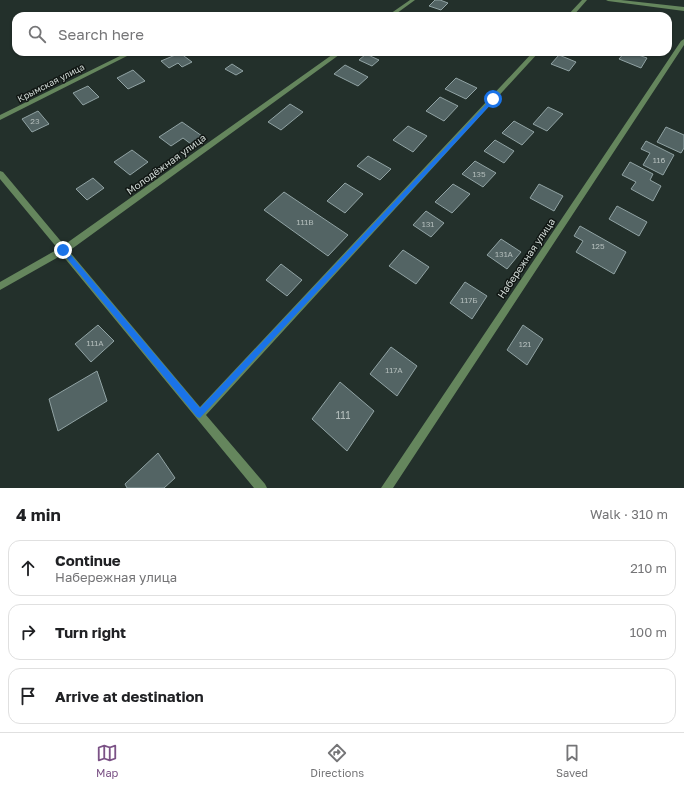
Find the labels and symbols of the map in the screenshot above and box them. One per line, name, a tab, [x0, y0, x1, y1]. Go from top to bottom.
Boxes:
street label: Крымская улица	[15, 61, 86, 104]
route start	[484, 90, 502, 108]
house number: 23	[30, 116, 40, 126]
street label: Молодёжная улица	[124, 131, 208, 197]
house number: 116	[653, 155, 665, 165]
house number: 135	[472, 169, 486, 179]
street label: Набережная улица	[495, 216, 557, 300]
house number: 111В	[297, 217, 314, 227]
house number: 131	[422, 219, 434, 229]
route end	[54, 241, 72, 259]
house number: 125	[591, 241, 605, 251]
house number: 131А	[495, 249, 514, 259]
house number: 117Б	[460, 295, 478, 305]
house number: 111А	[87, 338, 104, 348]
house number: 121	[519, 339, 531, 349]
house number: 117А	[385, 365, 403, 375]
house number: 111	[336, 409, 350, 421]

